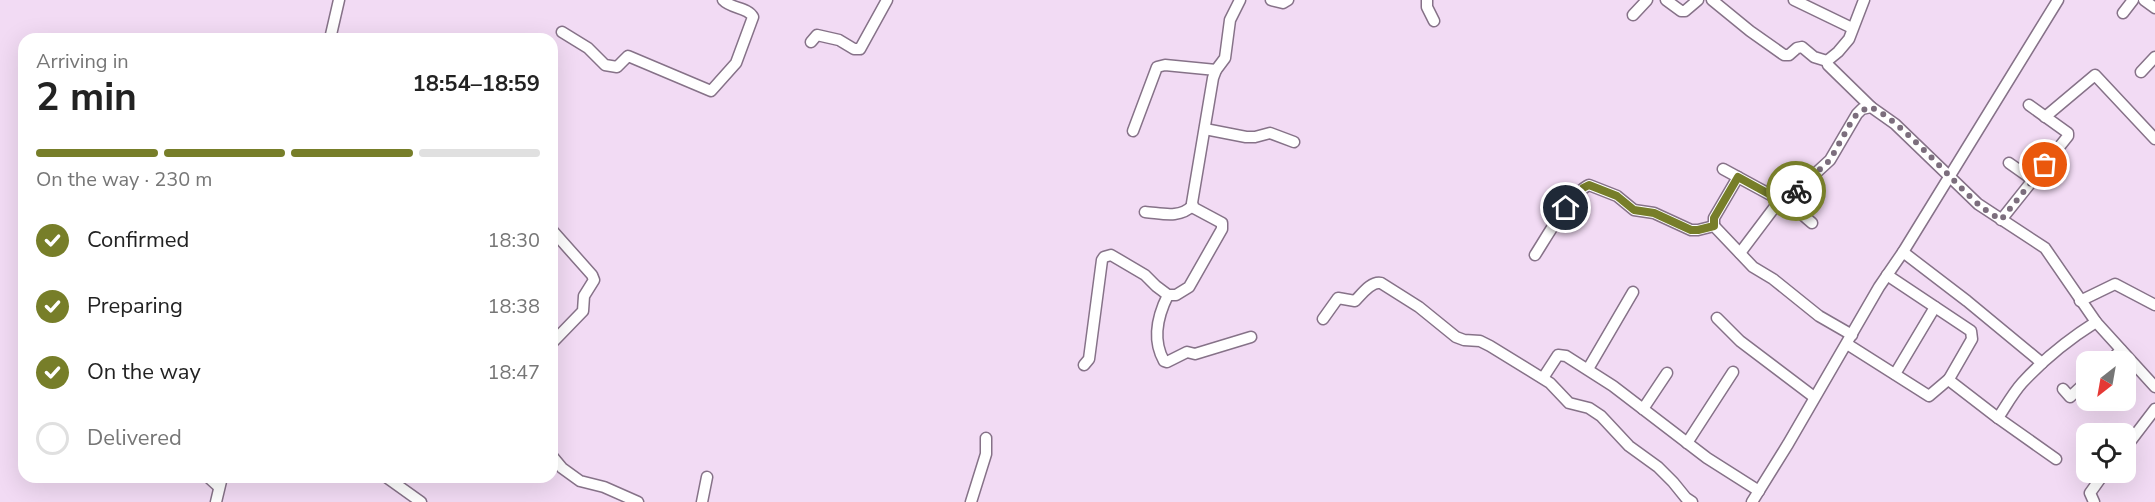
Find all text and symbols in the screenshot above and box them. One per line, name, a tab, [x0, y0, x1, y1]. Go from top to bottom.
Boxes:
text: Arriving in	[36, 48, 129, 75]
text: 18:54–18:59	[412, 69, 540, 99]
text: 2 min	[36, 71, 137, 124]
pin	[2019, 139, 2070, 190]
icon: bag	[2028, 148, 2061, 181]
courier	[1766, 161, 1826, 221]
text: On the way · 230 m	[36, 166, 212, 193]
icon: bike	[1780, 175, 1813, 208]
pin	[1540, 182, 1591, 233]
icon: home	[1549, 191, 1582, 224]
icon: check	[36, 224, 69, 257]
text: Confirmed	[87, 225, 189, 255]
text: 18:30	[487, 227, 540, 254]
icon: check	[36, 290, 69, 323]
text: Preparing	[87, 291, 183, 321]
text: 18:38	[487, 293, 540, 320]
north arrow	[2076, 351, 2136, 411]
map controls	[2076, 351, 2136, 483]
icon: check	[36, 356, 69, 389]
text: On the way	[87, 357, 201, 387]
text: 18:47	[487, 359, 540, 386]
text: Delivered	[87, 423, 182, 453]
button: locate	[2076, 423, 2136, 483]

